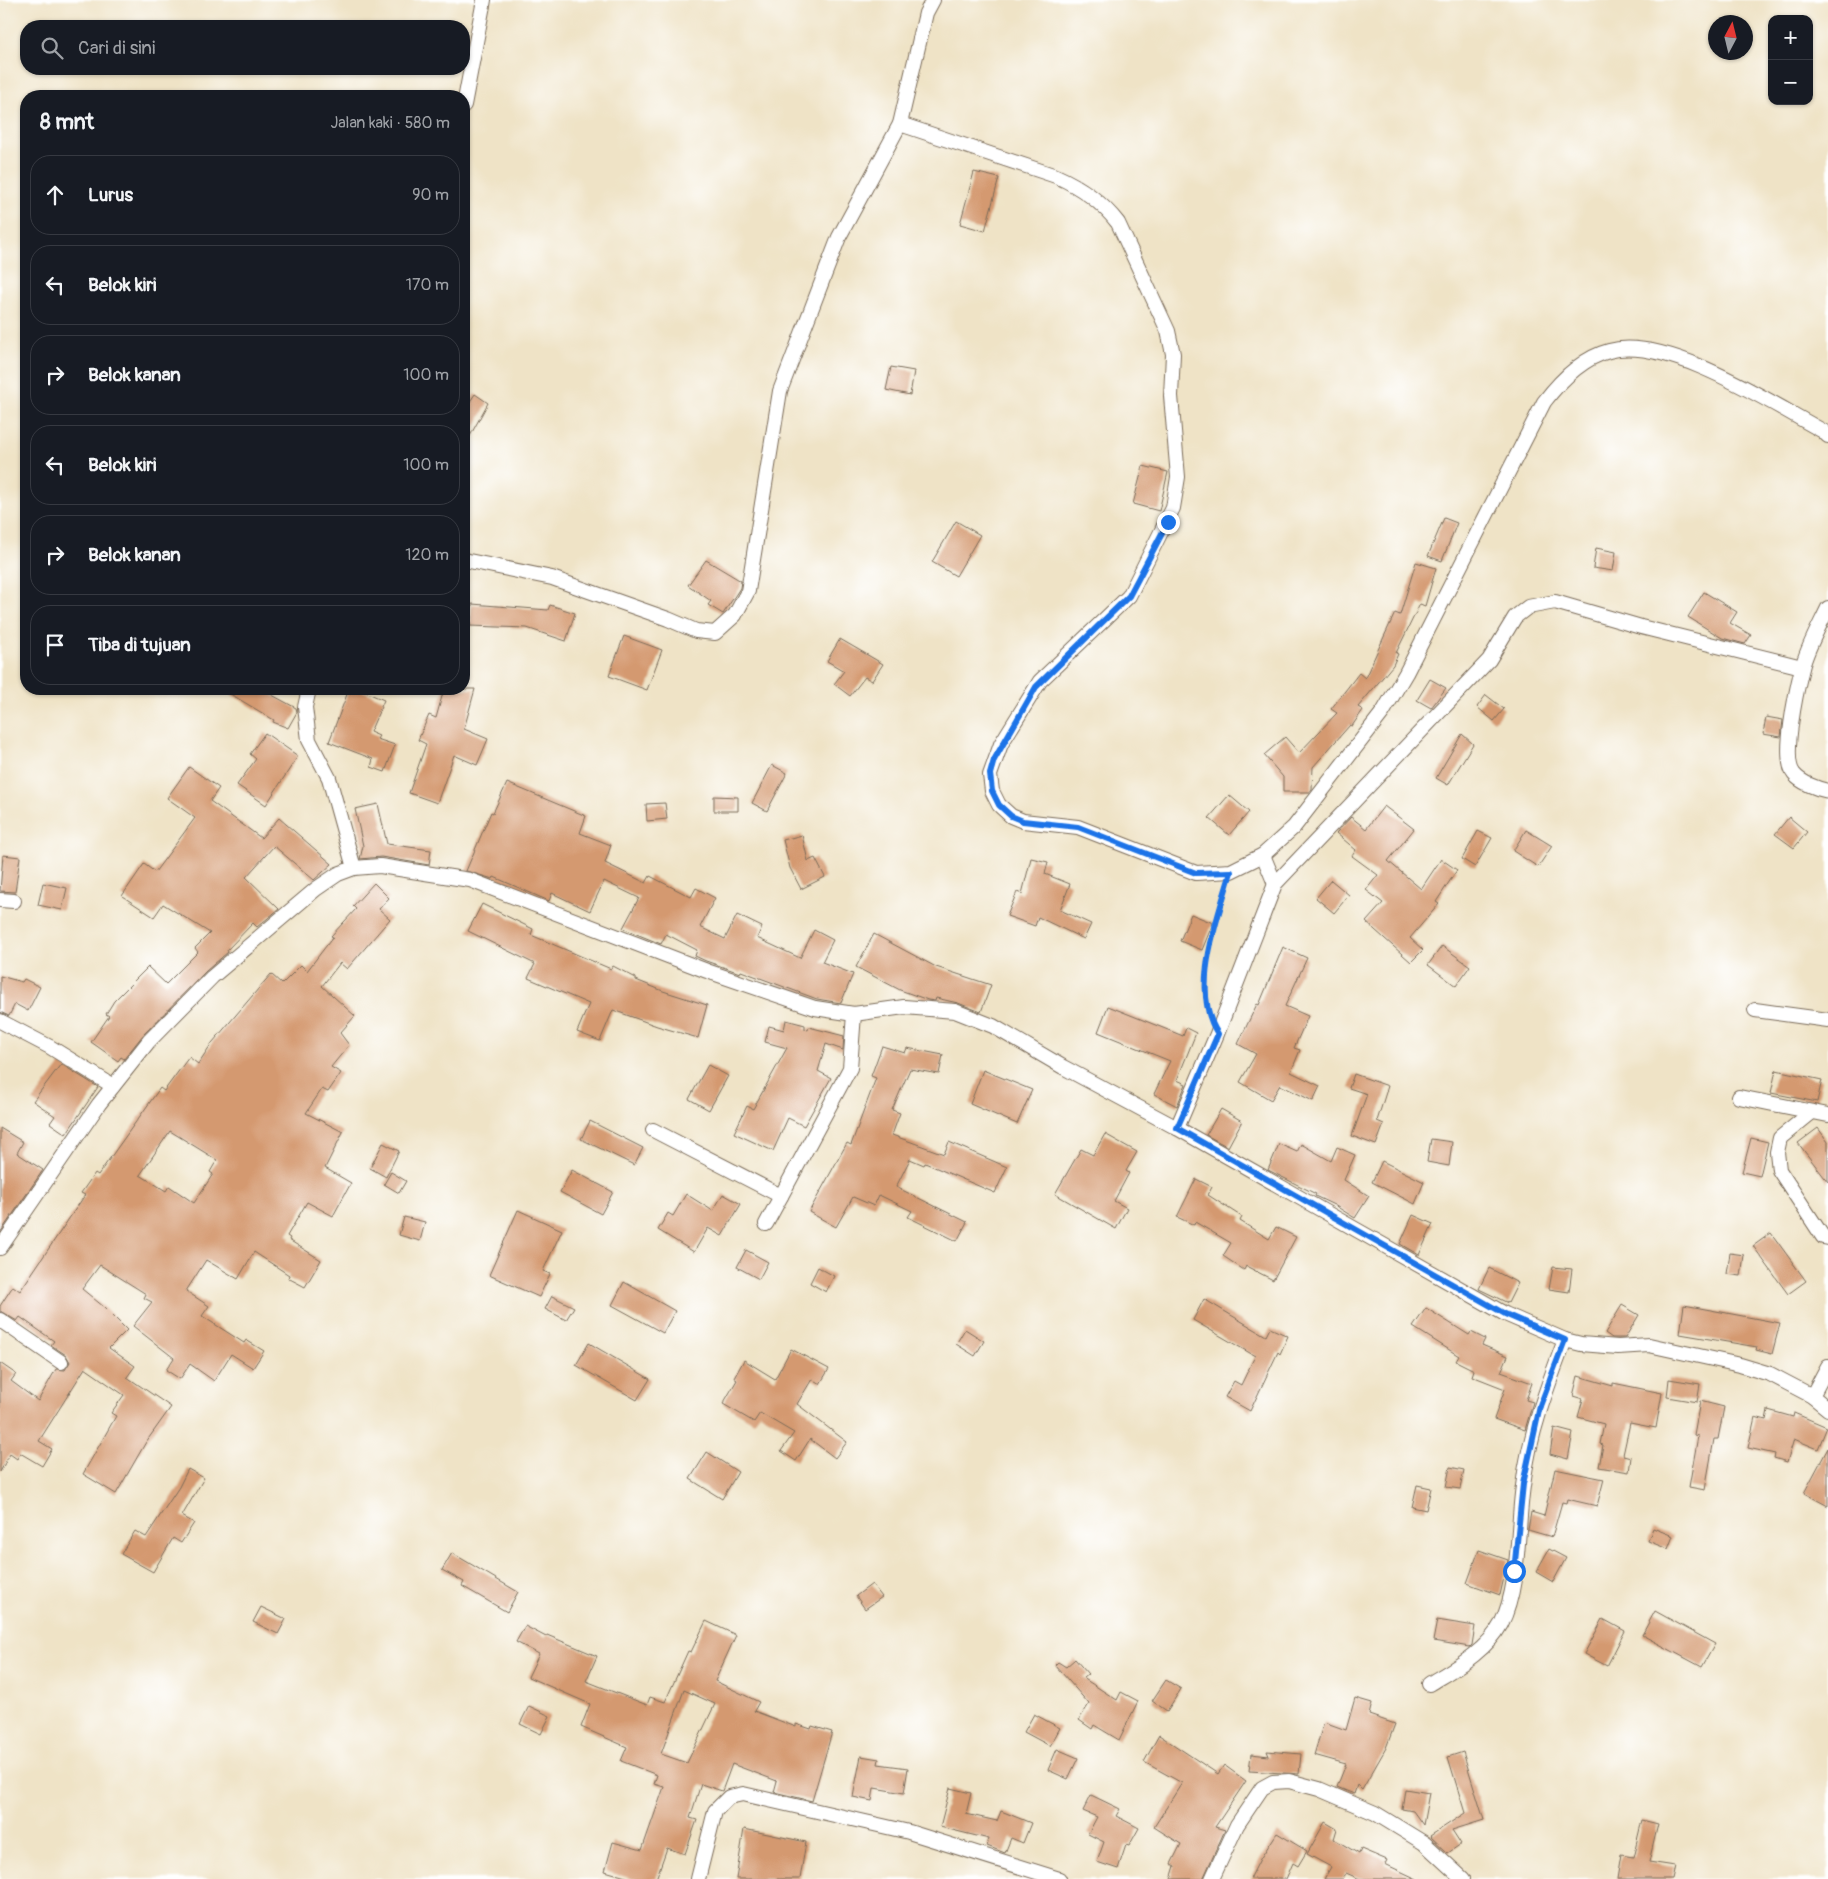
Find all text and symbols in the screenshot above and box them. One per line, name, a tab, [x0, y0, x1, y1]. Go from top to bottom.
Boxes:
north arrow	[1708, 15, 1753, 60]
map controls	[1768, 15, 1813, 105]
button: +	[1768, 15, 1813, 60]
search box	[20, 20, 470, 75]
icon: search	[38, 34, 66, 62]
text: Cari di sini	[78, 36, 155, 60]
button: −	[1768, 60, 1813, 105]
text: 8 mnt	[40, 109, 94, 136]
text: Jalan kaki · 580 m	[331, 113, 450, 133]
icon: ahead	[41, 181, 69, 209]
text: Lurus	[88, 183, 133, 207]
text: 90 m	[412, 185, 449, 205]
icon: left	[41, 271, 69, 299]
text: Belok kiri	[88, 273, 156, 297]
text: 170 m	[406, 275, 449, 295]
icon: right	[41, 361, 69, 389]
text: Belok kanan	[88, 363, 181, 387]
text: 100 m	[403, 365, 449, 385]
icon: left	[41, 451, 69, 479]
text: Belok kiri	[88, 453, 156, 477]
text: 100 m	[403, 455, 449, 475]
route end	[1157, 511, 1180, 534]
icon: right	[41, 541, 69, 569]
text: Belok kanan	[88, 543, 181, 567]
text: 120 m	[405, 545, 449, 565]
icon: arrive	[41, 631, 69, 659]
text: Tiba di tujuan	[88, 633, 191, 657]
route start	[1503, 1560, 1526, 1583]

